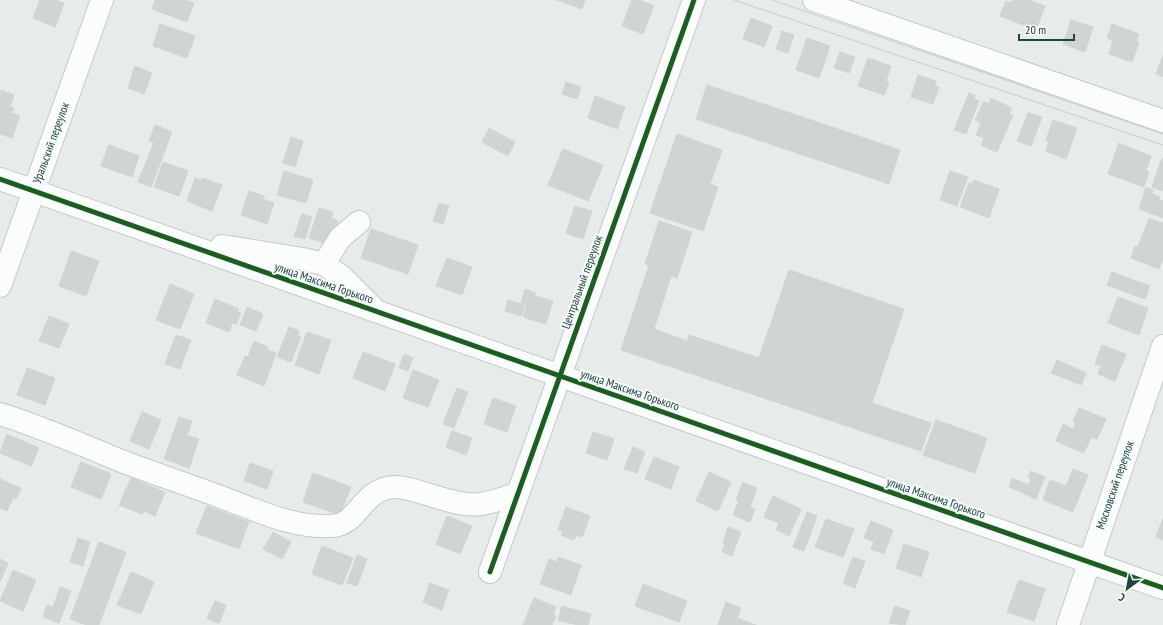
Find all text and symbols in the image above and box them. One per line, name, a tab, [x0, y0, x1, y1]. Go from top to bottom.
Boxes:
scale bar	[1019, 16, 1074, 42]
text: 20 m	[1025, 22, 1046, 37]
street label: Уральский переулок	[29, 100, 72, 186]
street label: Центральный переулок	[558, 233, 606, 331]
street label: улица Максима Горького	[273, 259, 376, 307]
street label: улица Максима Горького	[579, 366, 682, 414]
street label: Московский переулок	[1092, 438, 1137, 531]
street label: улица Максима Горького	[885, 474, 988, 522]
north arrow	[1107, 569, 1147, 609]
text: С	[1116, 590, 1128, 605]

